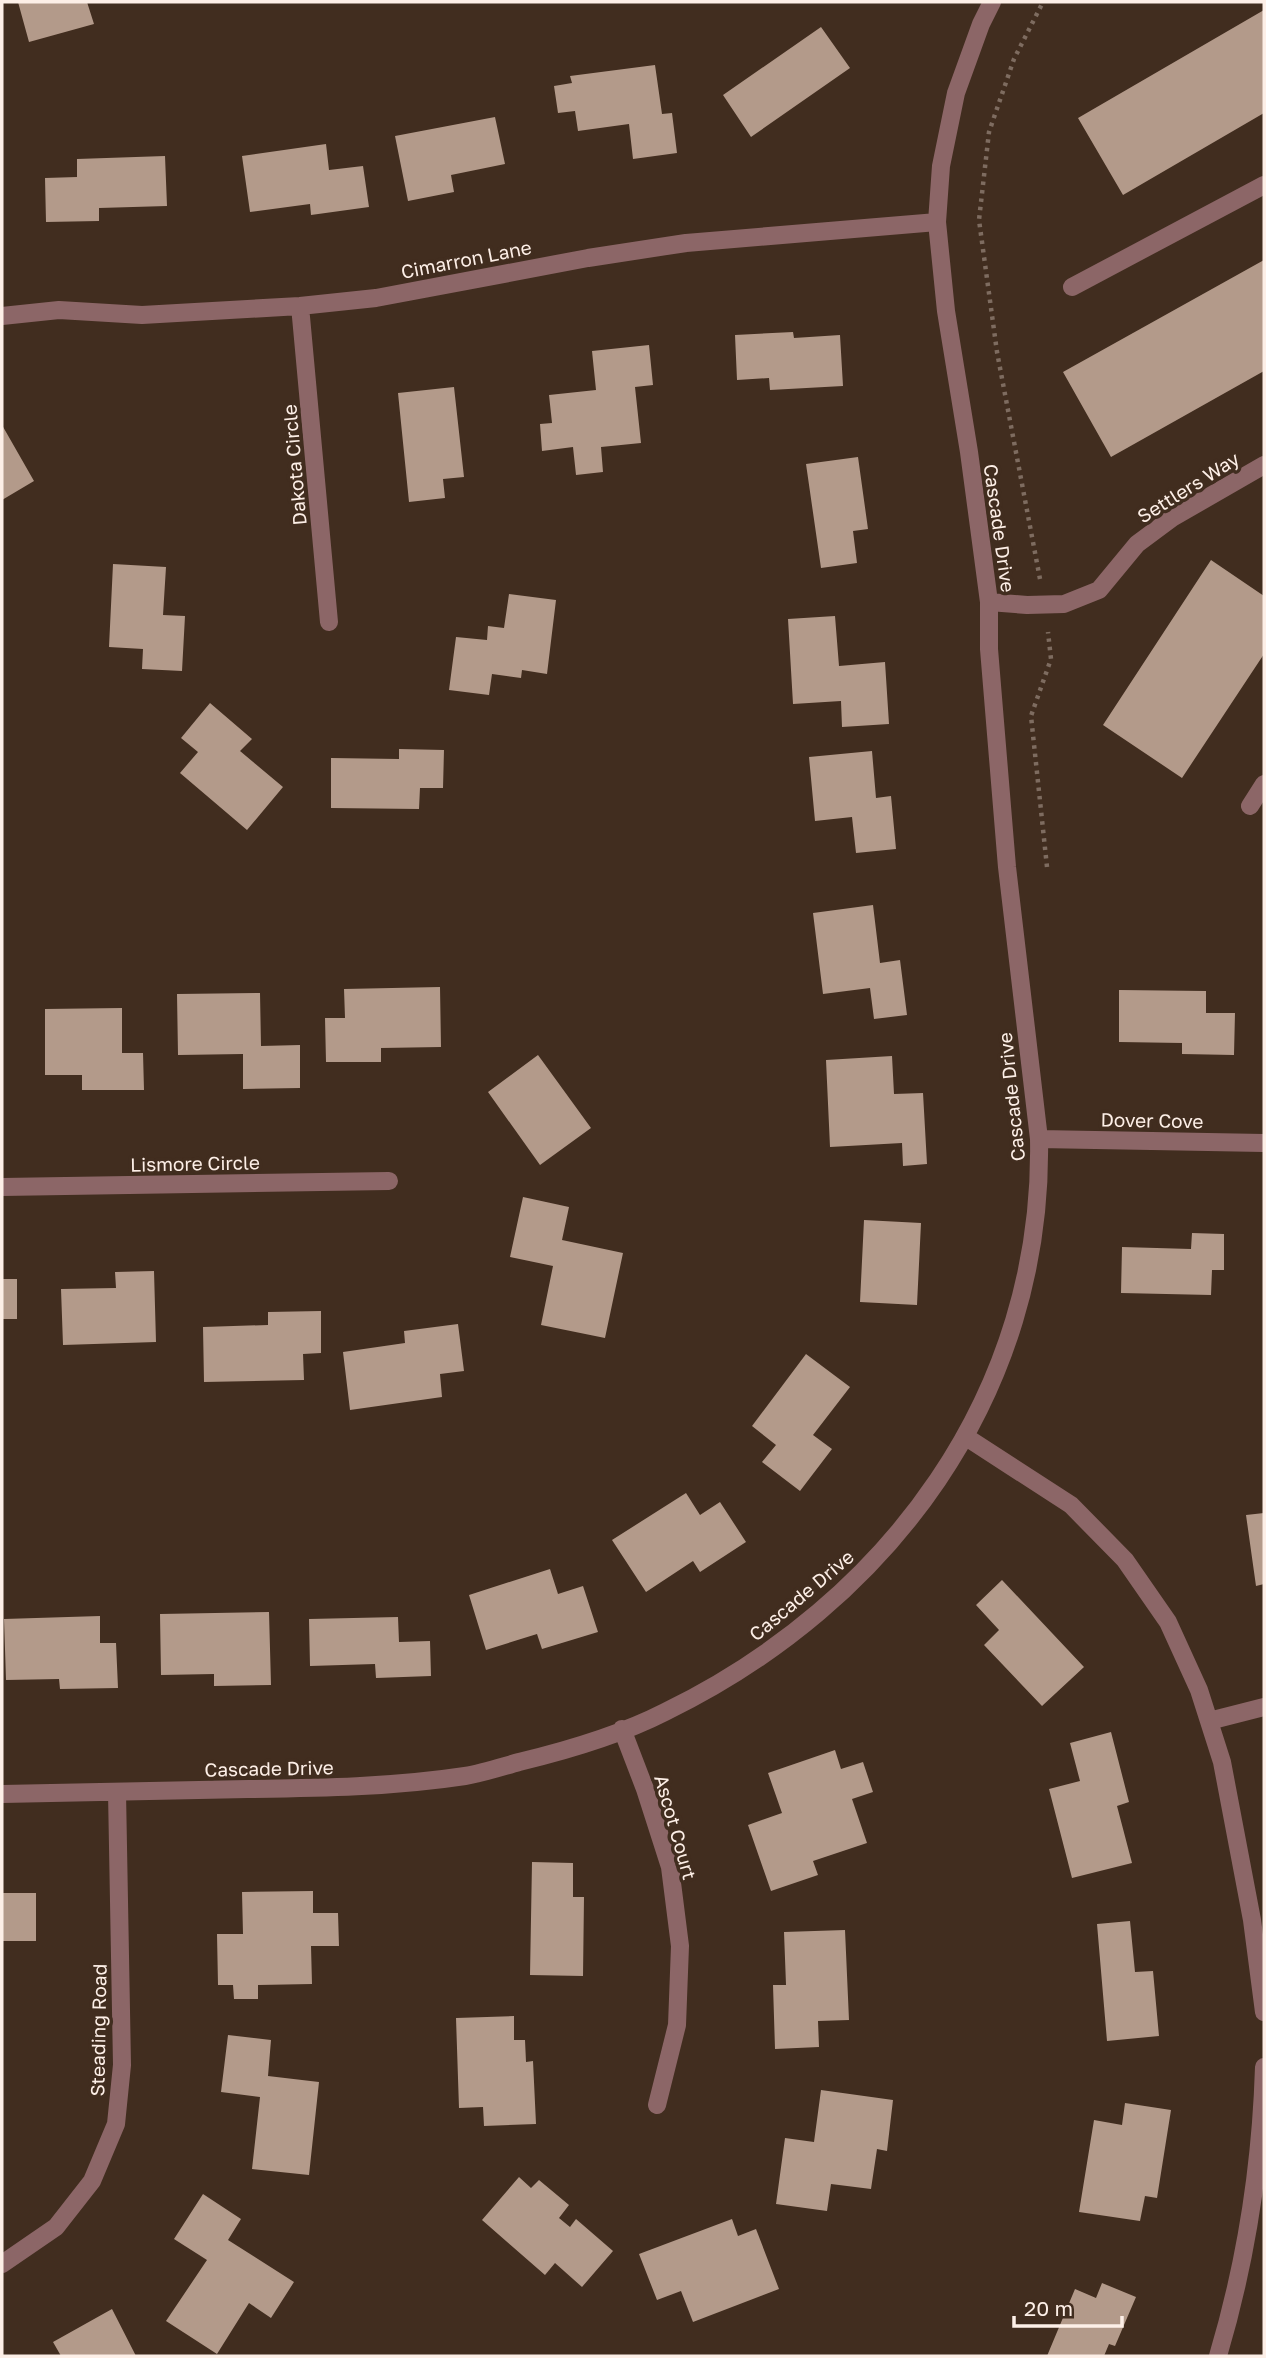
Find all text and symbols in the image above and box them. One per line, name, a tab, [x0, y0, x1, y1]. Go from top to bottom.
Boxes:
street label: Cimarron Lane	[399, 235, 533, 283]
street label: Dakota Circle	[277, 404, 311, 526]
street label: Settlers Way	[1133, 446, 1244, 527]
street label: Cascade Drive	[980, 462, 1020, 594]
street label: Cascade Drive	[993, 1031, 1029, 1163]
street label: Dover Cove	[1100, 1108, 1204, 1132]
street label: Lismore Circle	[130, 1150, 260, 1176]
street label: Cascade Drive	[744, 1545, 858, 1645]
street label: Cascade Drive	[204, 1755, 334, 1781]
street label: Ascot Court	[650, 1772, 702, 1882]
street label: Steading Road	[85, 1964, 111, 2096]
scale bar	[1014, 2284, 1122, 2328]
text: 20 m	[1024, 2295, 1073, 2321]

